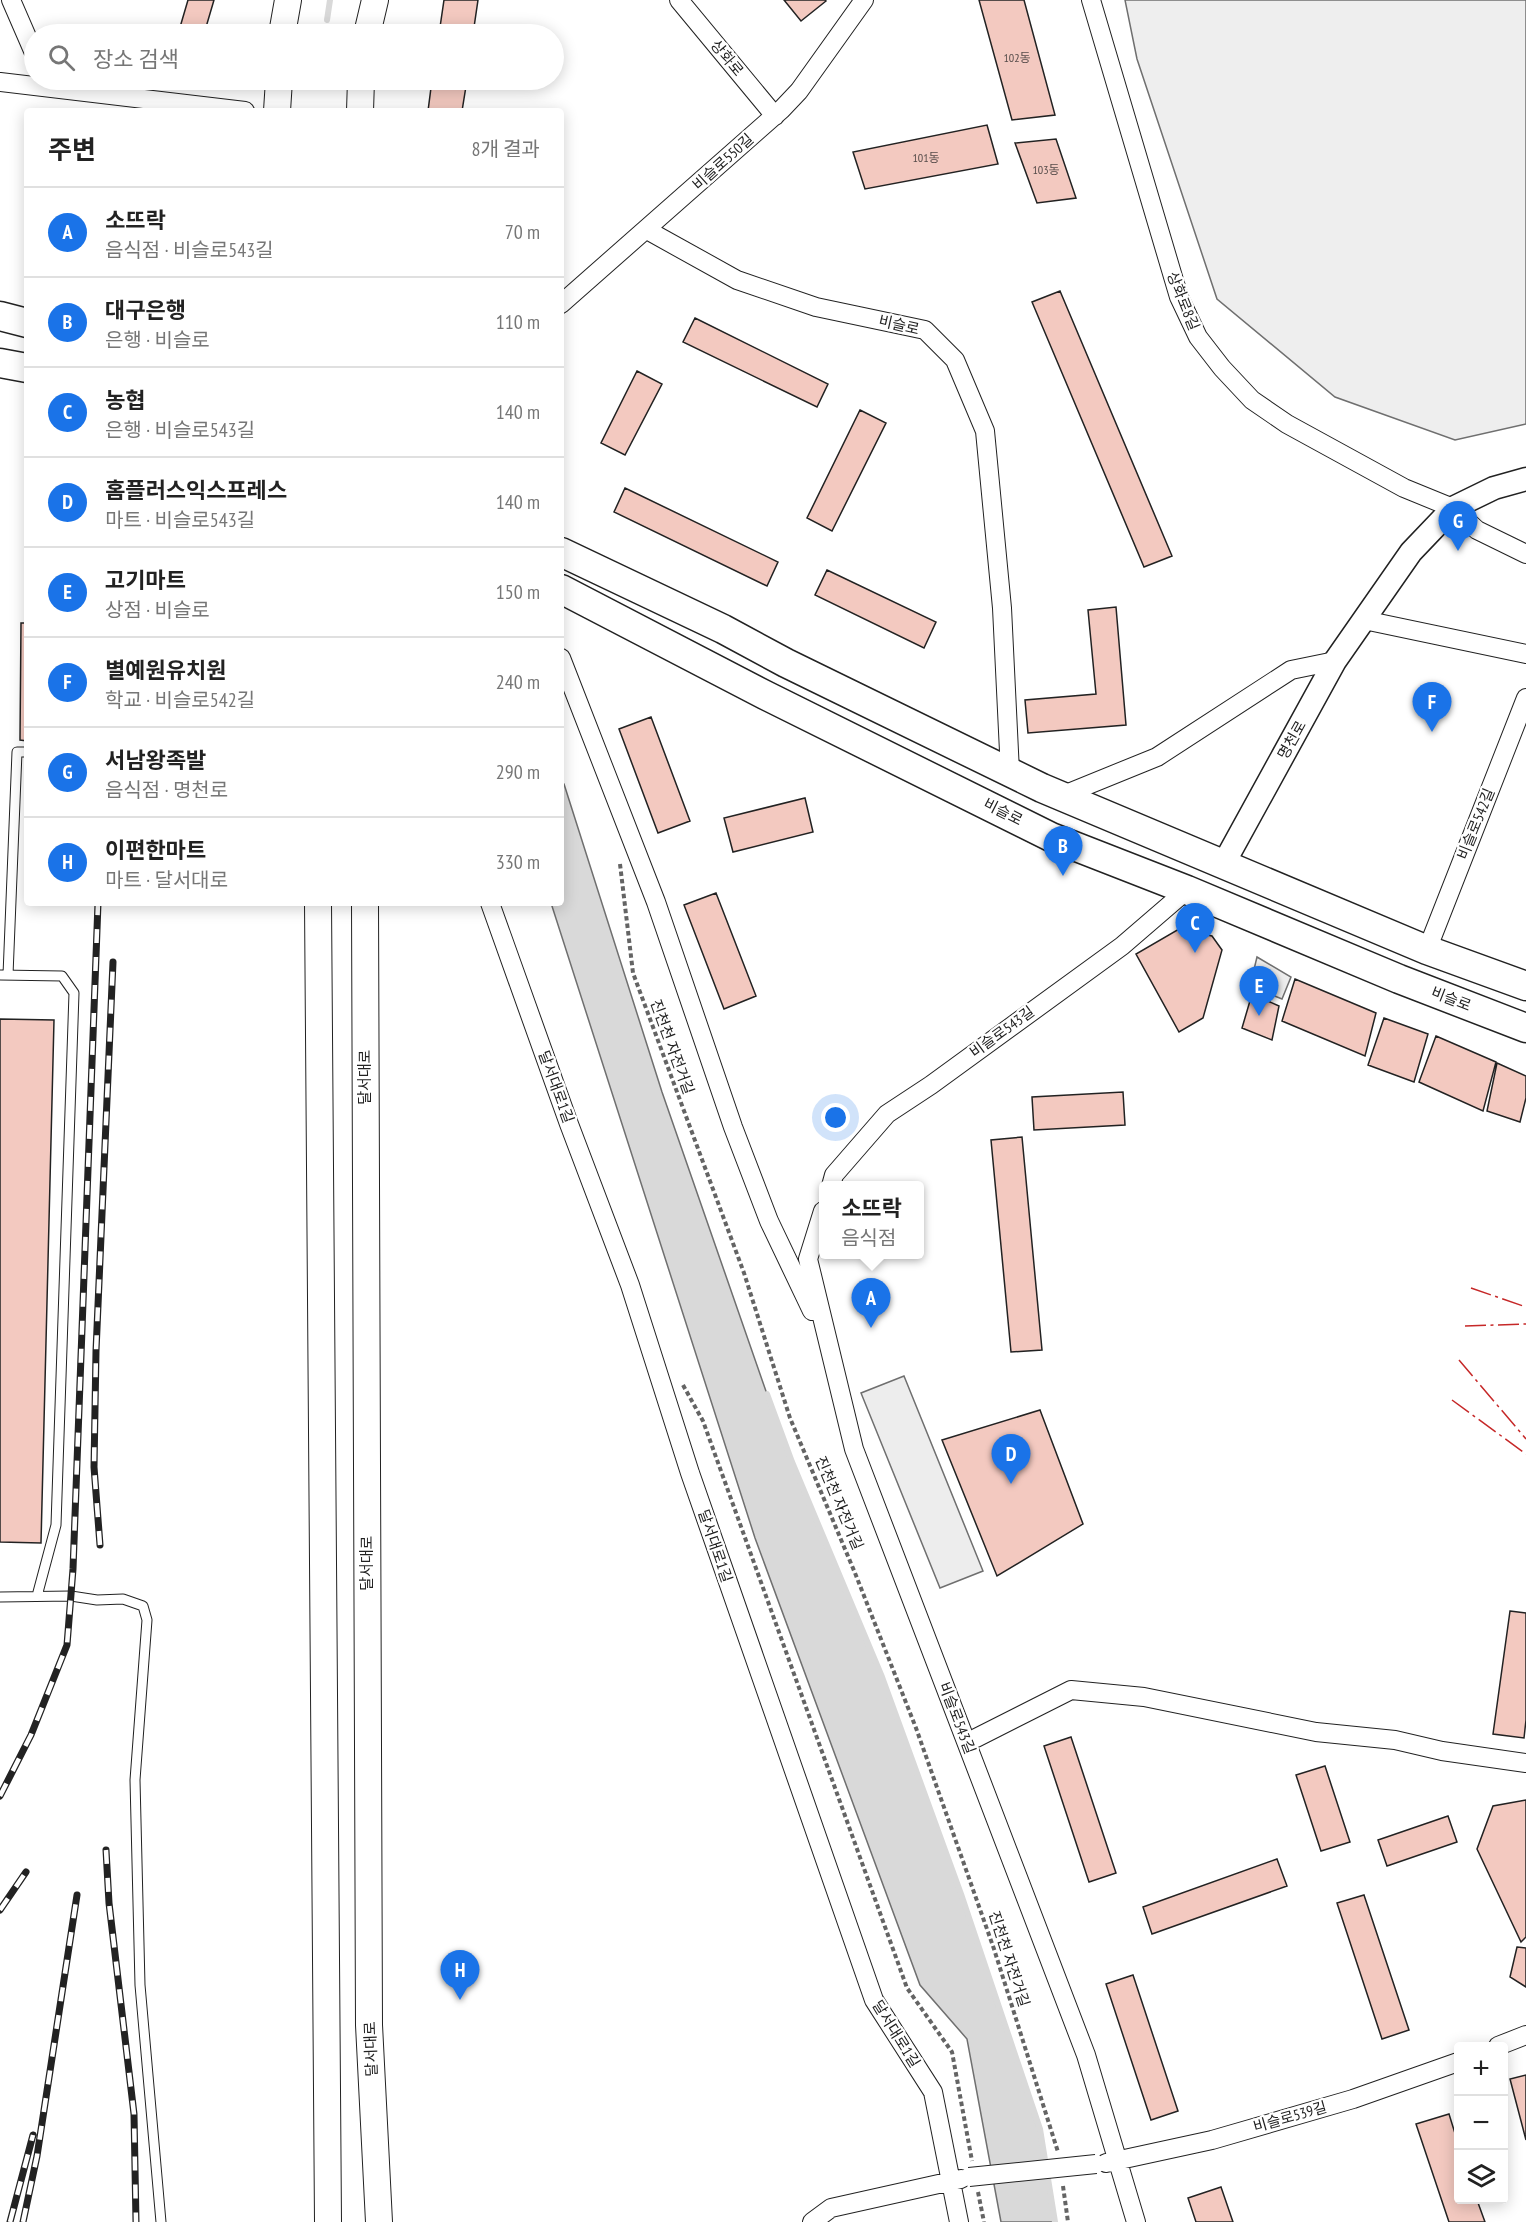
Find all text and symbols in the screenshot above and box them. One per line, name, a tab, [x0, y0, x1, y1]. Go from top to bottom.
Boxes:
search box	[24, 24, 564, 90]
street label: 상화로	[707, 36, 748, 80]
icon: search	[45, 41, 78, 74]
text: 장소 검색	[93, 45, 179, 73]
house number: 102동	[1003, 50, 1031, 65]
street label: 비슬로550길	[688, 129, 757, 194]
text: 주변	[48, 133, 96, 166]
text: 8개 결과	[472, 136, 540, 162]
house number: 101동	[912, 150, 940, 165]
house number: 103동	[1032, 162, 1060, 177]
text: 소뜨락	[105, 206, 166, 234]
text: A	[62, 219, 73, 245]
text: 70 m	[505, 219, 540, 245]
text: 음식점 · 비슬로543길	[105, 237, 274, 263]
street label: 상화로8길	[1163, 269, 1204, 333]
text: 대구은행	[105, 296, 186, 324]
text: B	[63, 309, 72, 335]
text: 110 m	[496, 309, 540, 335]
street label: 비슬로	[877, 311, 921, 338]
text: 은행 · 비슬로	[105, 327, 210, 353]
text: 농협	[105, 386, 145, 414]
text: C	[63, 399, 72, 425]
text: 140 m	[496, 399, 540, 425]
text: 은행 · 비슬로543길	[105, 417, 255, 443]
text: 홈플러스익스프레스	[105, 476, 287, 504]
text: D	[62, 489, 73, 515]
text: 140 m	[496, 489, 540, 515]
pin: G	[1438, 502, 1478, 551]
text: 마트 · 비슬로543길	[105, 507, 255, 533]
text: 고기마트	[105, 566, 186, 594]
text: E	[63, 579, 72, 605]
text: 150 m	[496, 579, 540, 605]
text: 상점 · 비슬로	[105, 597, 210, 623]
text: 별예원유치원	[105, 656, 226, 684]
text: F	[63, 669, 72, 695]
text: 240 m	[496, 669, 540, 695]
pin: F	[1412, 682, 1452, 732]
text: 학교 · 비슬로542길	[105, 687, 255, 713]
street label: 명천로	[1273, 717, 1310, 762]
text: 서남왕족발	[105, 746, 206, 774]
text: G	[62, 759, 73, 785]
text: 290 m	[496, 759, 540, 785]
text: 음식점 · 명천로	[105, 777, 228, 803]
street label: 비슬로542길	[1453, 785, 1498, 862]
street label: 비슬로	[980, 794, 1026, 829]
pin: B	[1044, 826, 1082, 876]
text: 이편한마트	[105, 836, 206, 864]
text: H	[62, 849, 73, 875]
text: 330 m	[496, 849, 540, 875]
text: 마트 · 달서대로	[105, 867, 228, 893]
pin: C	[1176, 904, 1214, 953]
pin: E	[1240, 966, 1278, 1016]
street label: 비슬로	[1428, 982, 1474, 1015]
street label: 진천천 자전거길	[646, 997, 698, 1097]
street label: 비슬로543길	[966, 1002, 1038, 1061]
street label: 달서대로1길	[535, 1048, 578, 1126]
street label: 달서대로	[355, 1049, 374, 1105]
your location	[821, 1103, 850, 1132]
popup	[819, 1181, 924, 1259]
text: 소뜨락	[841, 1194, 902, 1222]
text: 음식점	[841, 1225, 896, 1251]
pin: A	[852, 1278, 890, 1328]
pin: D	[992, 1434, 1030, 1484]
street label: 진천천 자전거길	[811, 1453, 868, 1552]
street label: 달서대로1길	[694, 1507, 737, 1585]
street label: 달서대로	[357, 1535, 376, 1591]
street label: 비슬로543길	[935, 1679, 980, 1756]
street label: 진천천 자전거길	[985, 1908, 1034, 2009]
pin: H	[440, 1950, 480, 2000]
street label: 달서대로1길	[868, 1997, 925, 2071]
street label: 달서대로	[360, 2021, 381, 2077]
map controls	[1454, 2042, 1508, 2204]
button: +	[1454, 2042, 1508, 2096]
button: −	[1454, 2096, 1508, 2150]
street label: 비슬로539길	[1251, 2097, 1329, 2136]
button: layers	[1454, 2150, 1508, 2204]

